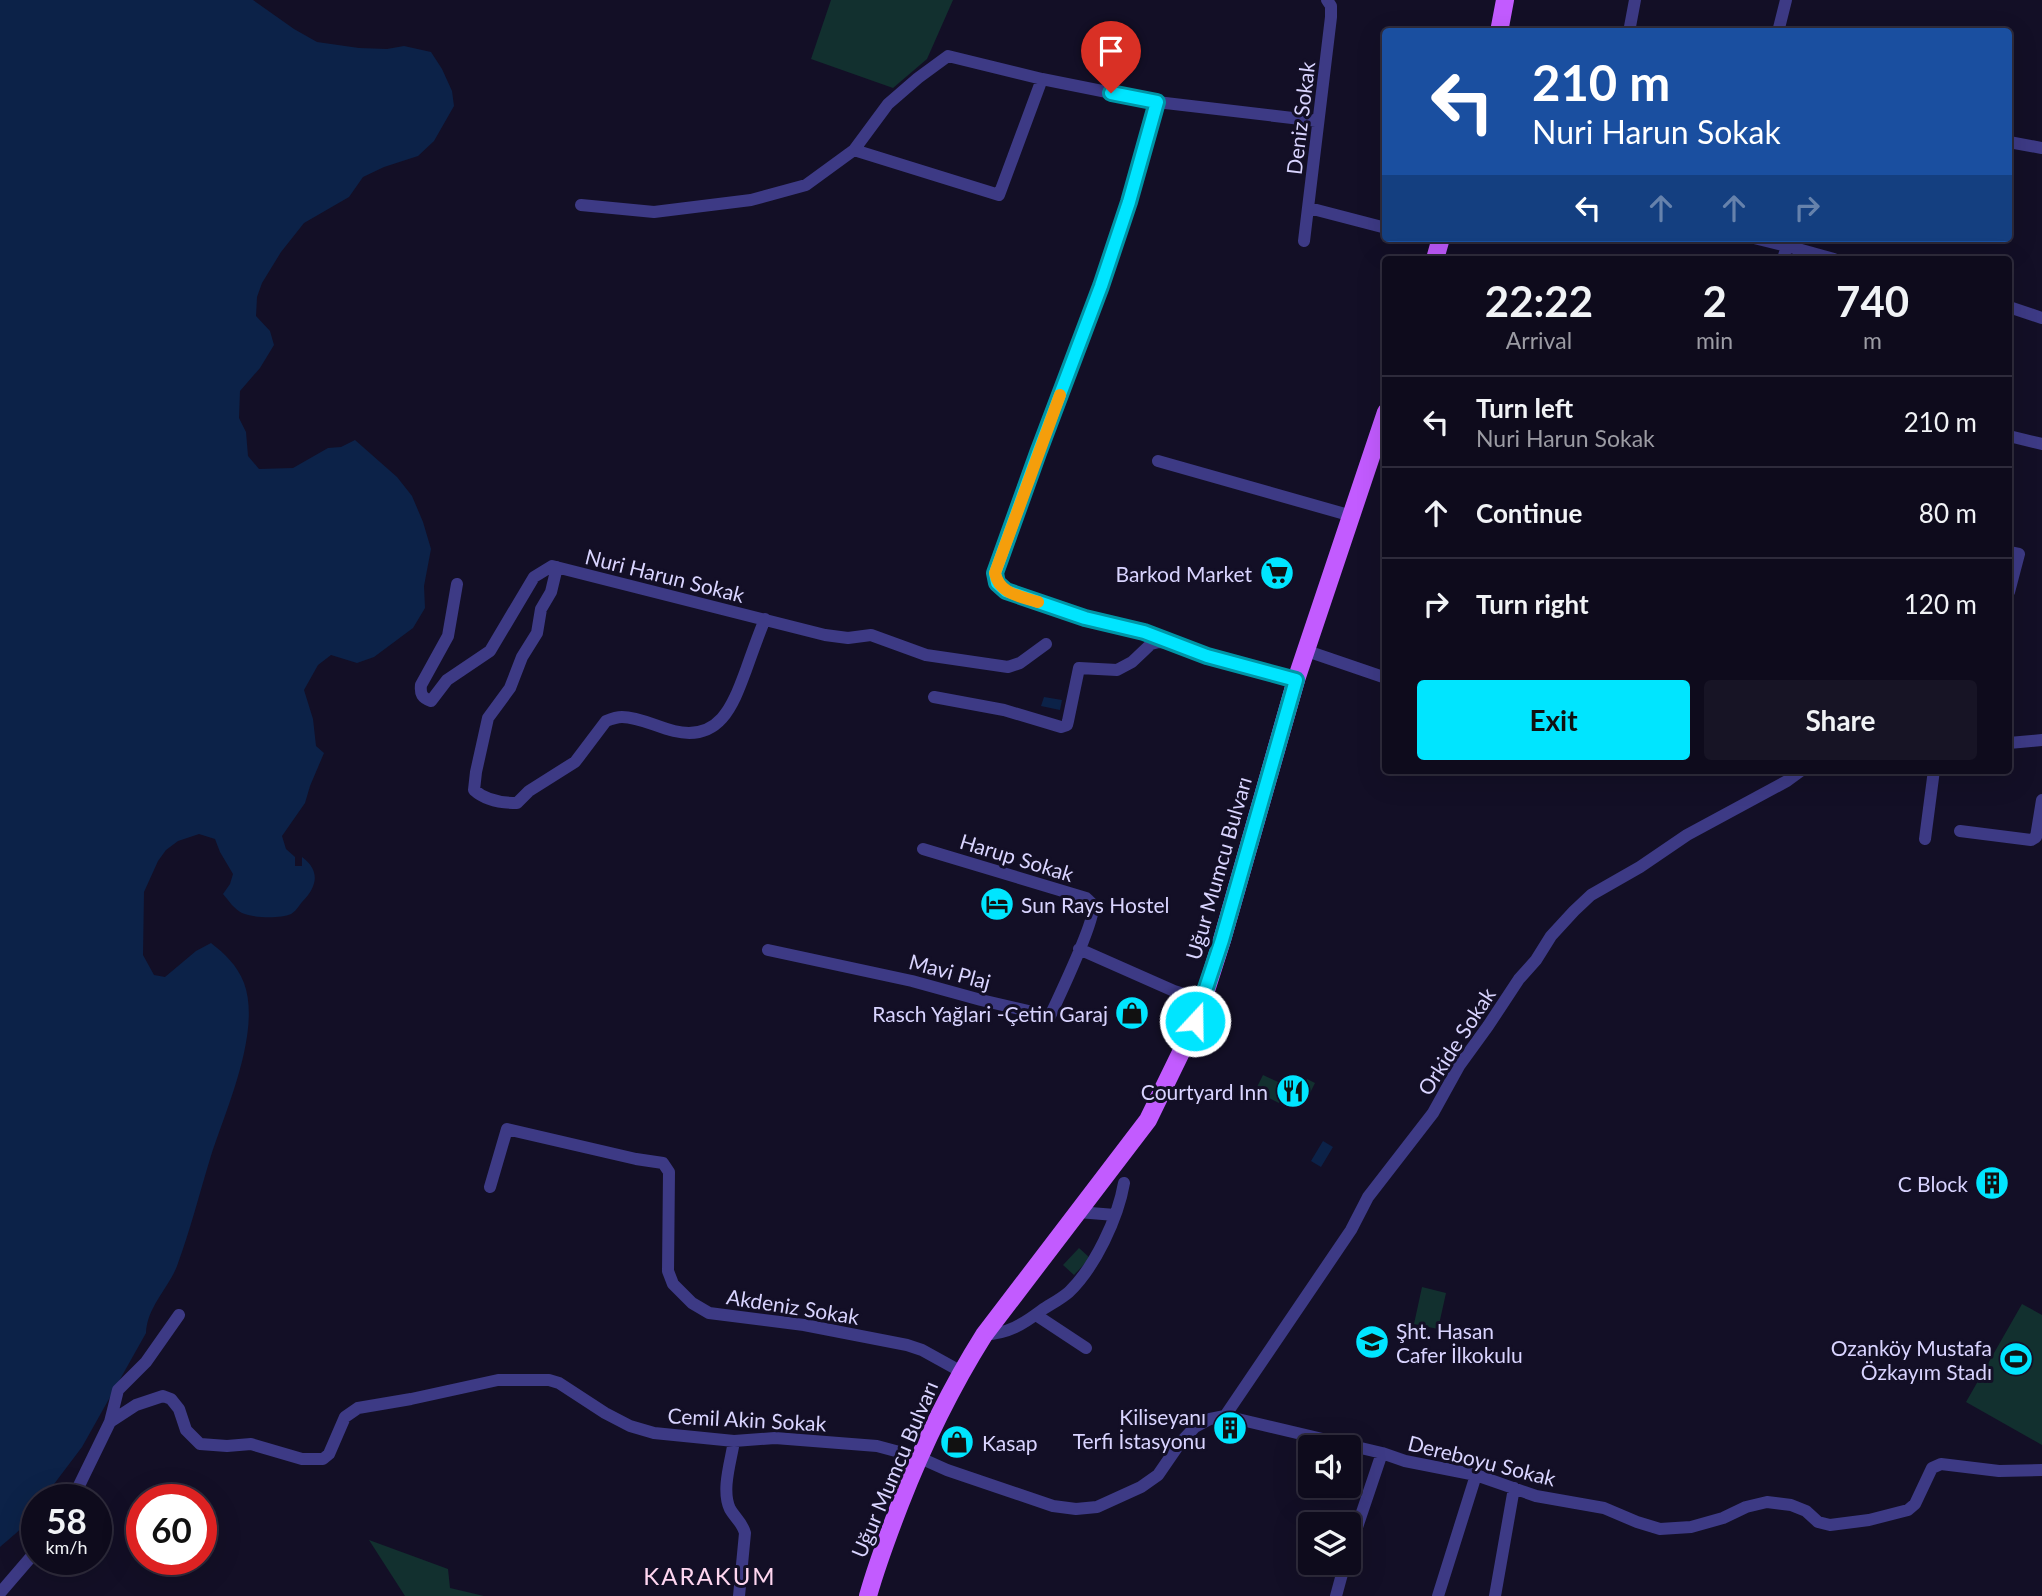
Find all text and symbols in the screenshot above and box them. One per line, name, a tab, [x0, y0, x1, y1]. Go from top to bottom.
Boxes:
pin	[1081, 21, 1141, 93]
icon: arrive	[1092, 32, 1130, 70]
text: 210 m	[1532, 53, 1670, 111]
icon: left	[1417, 56, 1508, 147]
street label: Deniz Sokak	[1281, 60, 1319, 176]
text: Nuri Harun Sokak	[1532, 112, 1781, 151]
icon: left	[1569, 189, 1607, 227]
icon: ahead	[1642, 189, 1680, 227]
icon: ahead	[1715, 189, 1753, 227]
icon: right	[1788, 189, 1826, 227]
text: 22:22	[1485, 276, 1593, 326]
text: 2	[1702, 276, 1727, 326]
text: 740	[1836, 276, 1909, 326]
text: Arrival	[1506, 326, 1572, 354]
text: min	[1696, 326, 1733, 354]
text: m	[1863, 326, 1882, 354]
text: Turn left	[1476, 392, 1573, 424]
icon: left	[1417, 403, 1455, 441]
text: 210 m	[1904, 406, 1977, 438]
text: Nuri Harun Sokak	[1476, 424, 1655, 452]
icon: ahead	[1417, 494, 1455, 532]
text: Continue	[1476, 497, 1582, 529]
text: 80 m	[1919, 497, 1977, 529]
street label: Nuri Harun Sokak	[583, 543, 748, 607]
supermarket icon: Barkod Market	[1258, 554, 1296, 592]
place label: Barkod Market	[1116, 561, 1252, 586]
icon: right	[1417, 585, 1455, 623]
text: Turn right	[1476, 588, 1589, 620]
text: 120 m	[1904, 588, 1977, 620]
button: Exit	[1417, 680, 1690, 760]
button: Share	[1704, 680, 1977, 760]
street label: Uğur Mumcu Bulvarı	[1180, 774, 1256, 962]
street label: Harup Sokak	[957, 828, 1077, 886]
hotel icon: Sun Rays Hostel	[978, 885, 1016, 923]
place label: Sun Rays Hostel	[1021, 892, 1170, 917]
street label: Mavi Plaj	[906, 948, 994, 994]
street label: Orkide Sokak	[1412, 982, 1500, 1099]
position arrow	[1158, 984, 1232, 1058]
shop icon: Rasch Yağlari -Çetin Garaj	[1113, 994, 1151, 1032]
place label: Rasch Yağlari -Çetin Garaj	[872, 1001, 1108, 1026]
restaurant icon: Courtyard Inn	[1274, 1072, 1312, 1110]
place label: Courtyard Inn	[1141, 1079, 1268, 1104]
building icon: C Block	[1973, 1164, 2011, 1202]
place label: C Block	[1898, 1171, 1968, 1196]
street label: Akdeniz Sokak	[725, 1283, 861, 1329]
place label: Şht. Hasan Cafer İlkokulu	[1396, 1318, 1523, 1367]
school or university icon: Şht. Hasan Cafer İlkokulu	[1353, 1323, 1391, 1361]
place label: Ozanköy Mustafa Özkayım Stadı	[1831, 1335, 1992, 1384]
sports icon: Ozanköy Mustafa Özkayım Stadı	[1997, 1340, 2035, 1378]
street label: Uğur Mumcu Bulvarı	[846, 1377, 942, 1561]
street label: Cemil Akin Sokak	[667, 1402, 827, 1436]
place label: Kiliseyanı Terfi İstasyonu	[1073, 1404, 1206, 1453]
building icon: Kiliseyanı Terfi İstasyonu	[1211, 1409, 1249, 1447]
shop icon: Kasap	[938, 1423, 976, 1461]
place label: Kasap	[982, 1430, 1038, 1455]
street label: Dereboyu Sokak	[1405, 1430, 1559, 1491]
map controls	[1298, 1435, 1361, 1575]
button: sound	[1298, 1435, 1361, 1498]
speed limit sign: 60	[126, 1484, 217, 1575]
text: 58	[46, 1499, 87, 1541]
button: layers	[1298, 1512, 1361, 1575]
text: km/h	[45, 1536, 88, 1558]
district label: KARAKUM	[643, 1561, 777, 1590]

